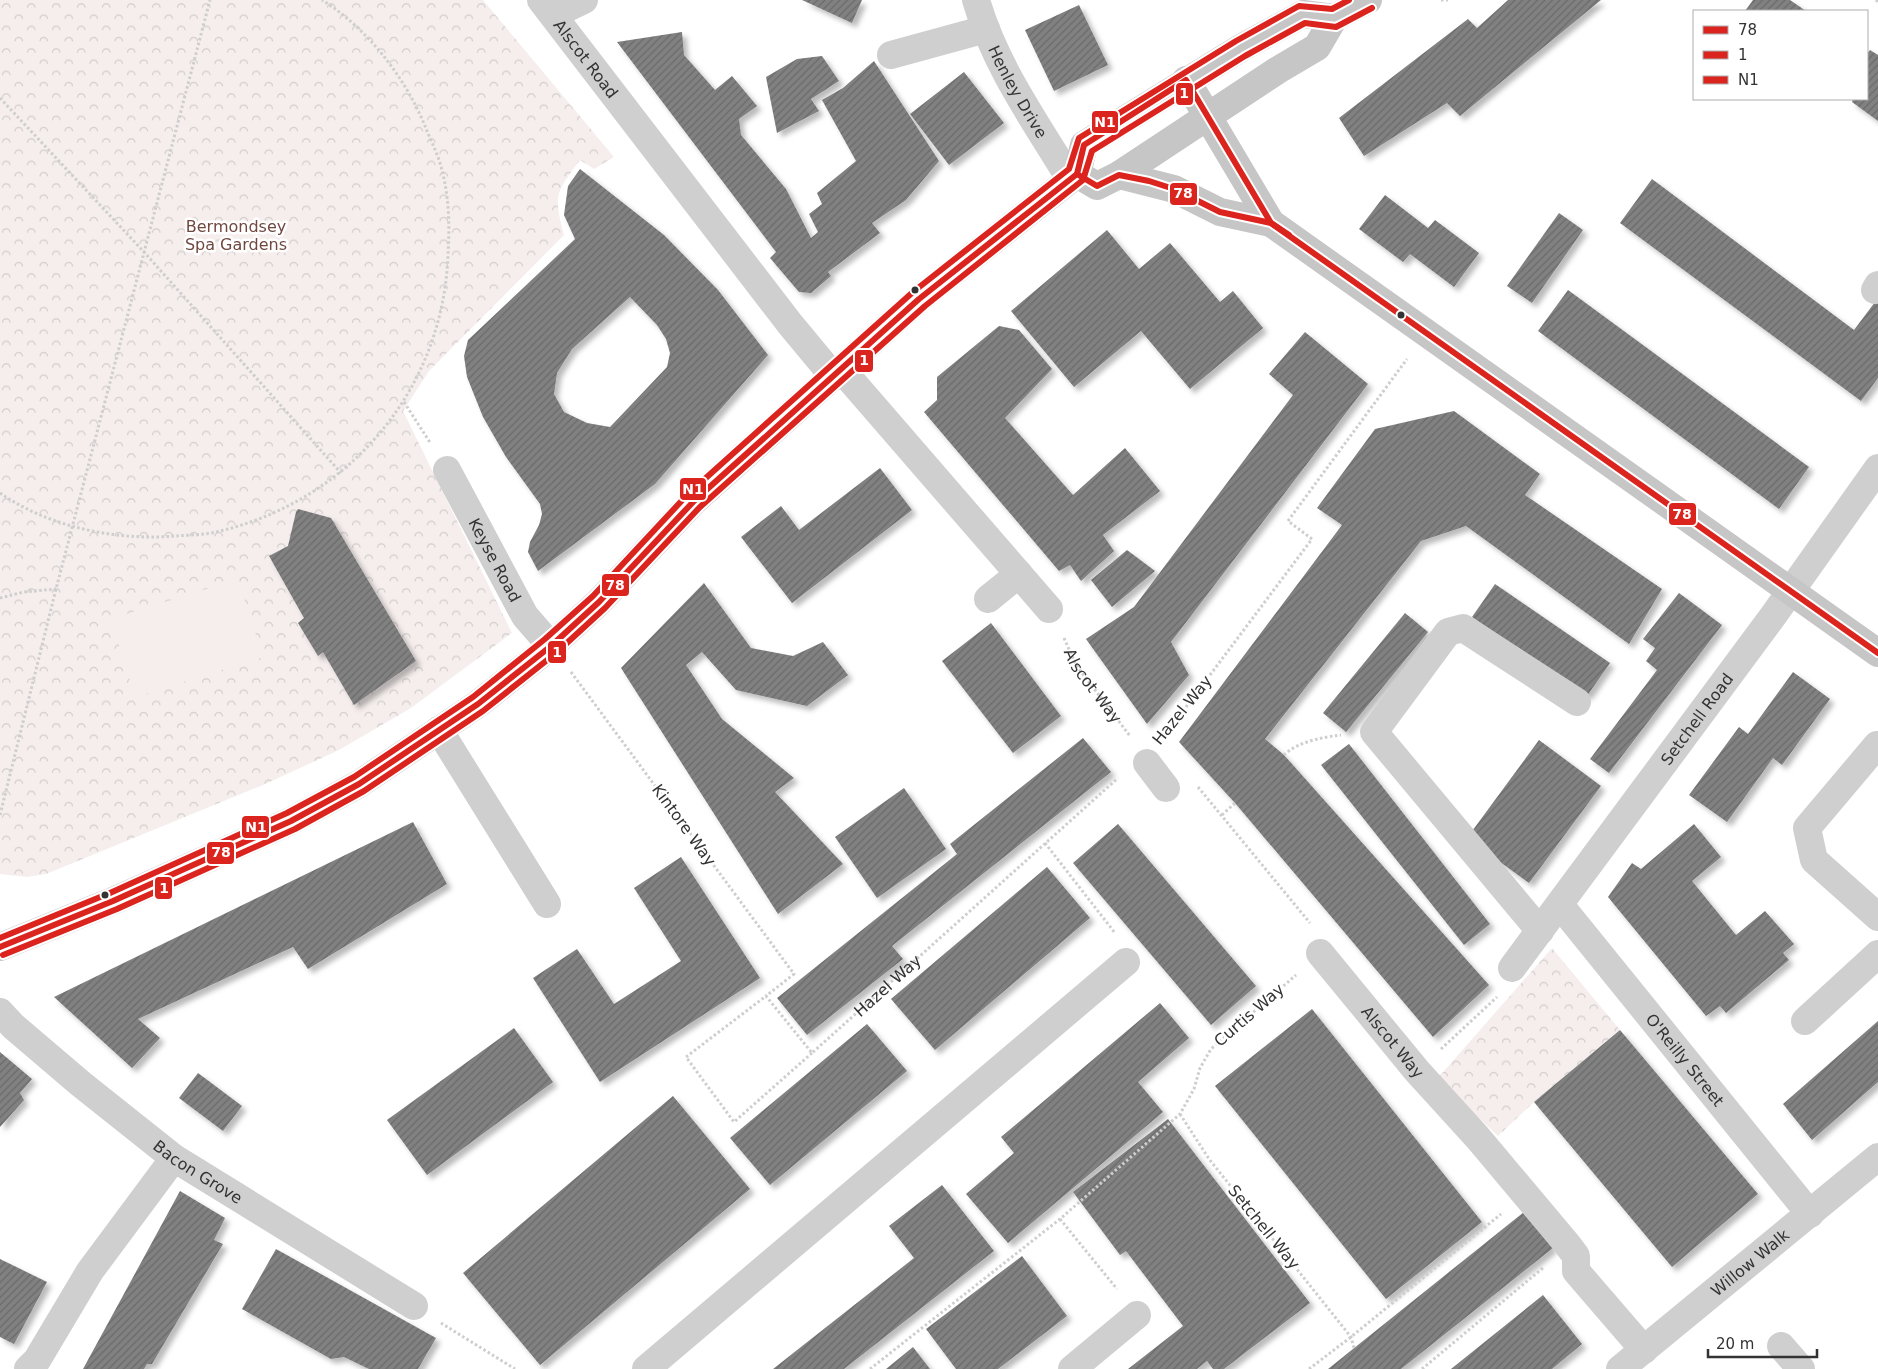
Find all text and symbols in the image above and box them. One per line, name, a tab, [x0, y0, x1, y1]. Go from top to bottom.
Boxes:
legend	[1693, 10, 1868, 100]
street label: Alscot Road	[550, 16, 622, 102]
text: 78	[1738, 21, 1757, 39]
street label: Henley Drive	[984, 42, 1052, 141]
text: 1	[1738, 46, 1748, 64]
text: N1	[1738, 71, 1759, 89]
line badge: 1	[1175, 82, 1194, 106]
text: 1	[1179, 85, 1189, 101]
line badge: N1	[1091, 110, 1119, 134]
text: N1	[1094, 114, 1116, 130]
line badge: 78	[1169, 182, 1198, 206]
text: 78	[1173, 185, 1193, 201]
park label: Bermondsey Spa Gardens	[185, 217, 287, 254]
unlabelled marker	[910, 285, 920, 295]
unlabelled marker	[1396, 310, 1406, 320]
line badge: 1	[854, 349, 874, 373]
text: 1	[859, 352, 869, 368]
line badge: N1	[679, 477, 707, 501]
text: N1	[682, 481, 704, 497]
line badge: 78	[1668, 502, 1697, 526]
text: 78	[1672, 506, 1692, 522]
street label: Keyse Road	[465, 515, 525, 605]
line badge: 78	[601, 573, 630, 597]
text: 78	[605, 577, 625, 593]
line badge: 1	[547, 640, 567, 664]
text: 1	[552, 644, 562, 660]
street label: Alscot Way	[1060, 645, 1126, 727]
street label: Setchell Road	[1656, 669, 1737, 769]
street label: Hazel Way	[1148, 672, 1216, 748]
street label: Kintore Way	[648, 780, 720, 870]
line badge: N1	[241, 815, 270, 839]
text: N1	[245, 819, 267, 835]
line badge: 78	[206, 841, 235, 865]
text: 78	[211, 844, 231, 860]
line badge: 1	[154, 876, 173, 900]
text: 1	[159, 880, 169, 896]
unlabelled marker	[100, 890, 110, 900]
street label: Hazel Way	[850, 950, 925, 1020]
street label: Curtis Way	[1210, 980, 1288, 1050]
street label: Alscot Way	[1358, 1002, 1428, 1082]
street label: O'Reilly Street	[1642, 1009, 1728, 1110]
street label: Bacon Grove	[150, 1136, 246, 1207]
street label: Setchell Way	[1224, 1181, 1304, 1273]
street label: Willow Walk	[1707, 1224, 1793, 1300]
scale bar	[1708, 1326, 1817, 1358]
text: 20 m	[1716, 1335, 1754, 1353]

